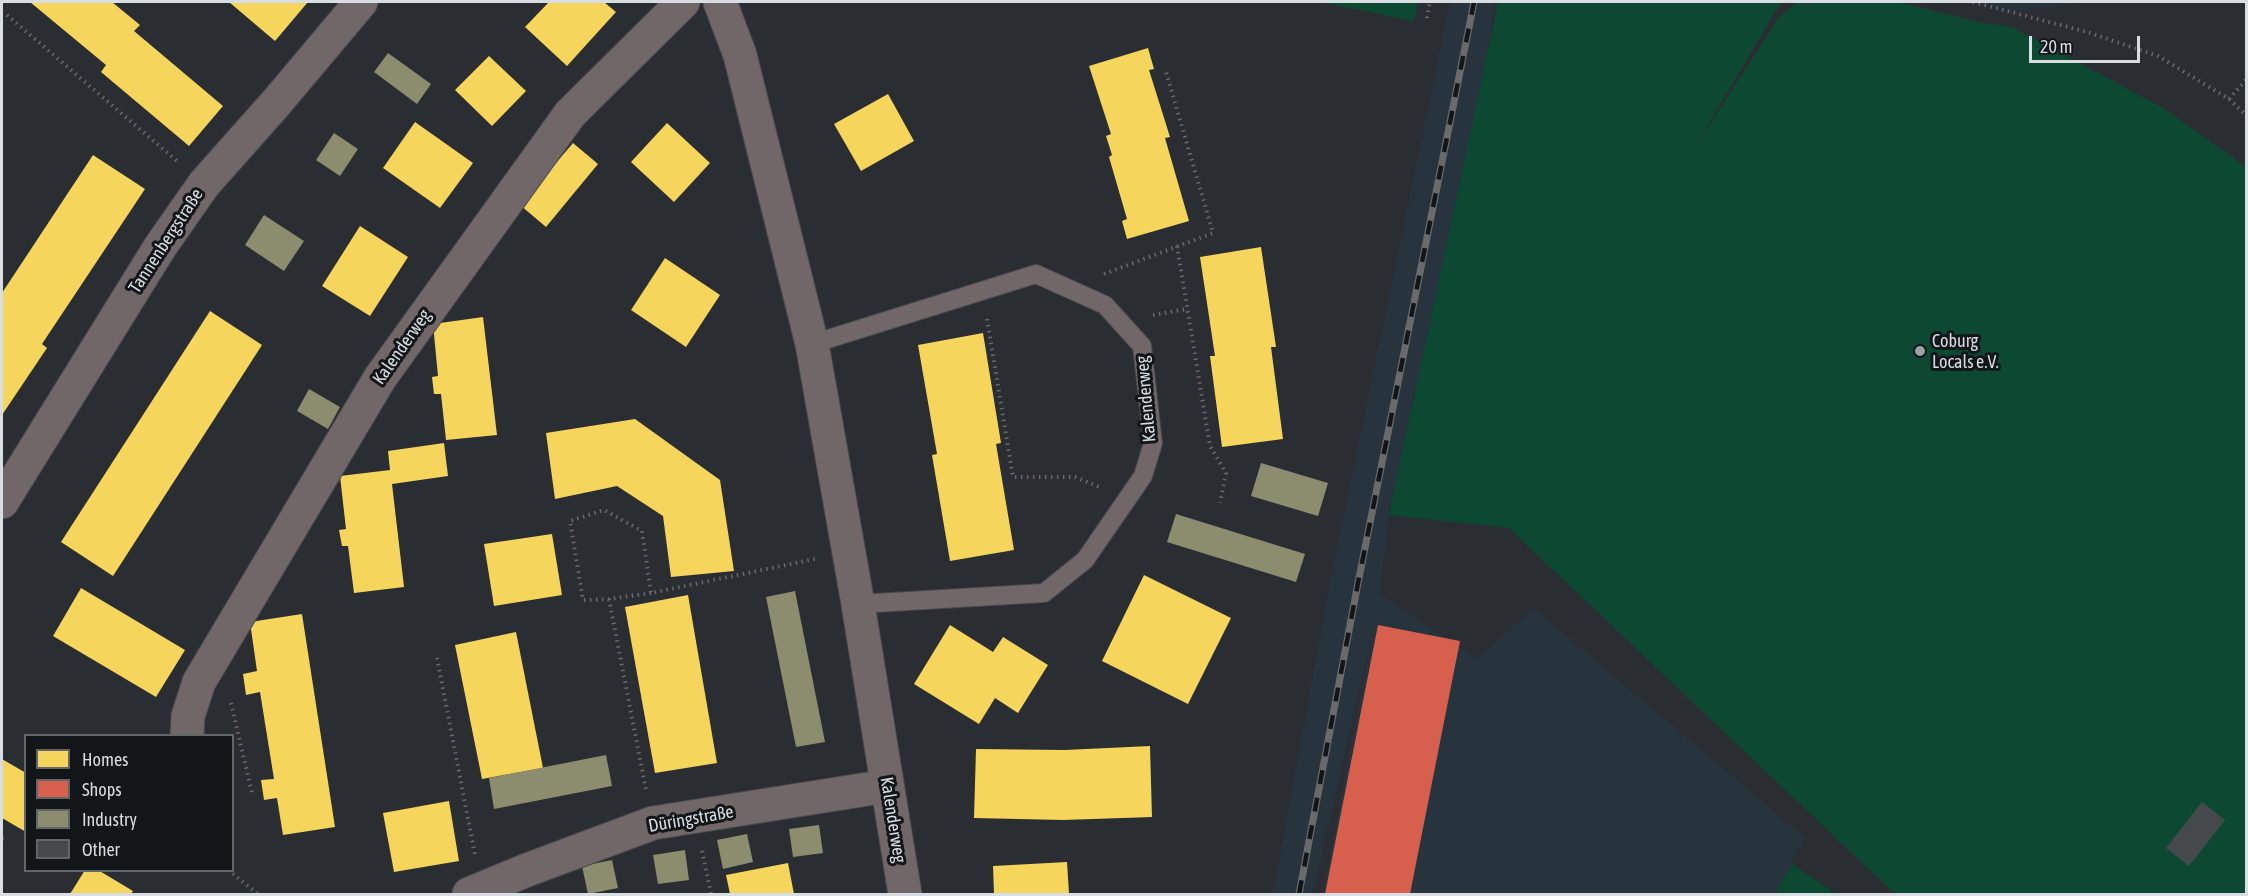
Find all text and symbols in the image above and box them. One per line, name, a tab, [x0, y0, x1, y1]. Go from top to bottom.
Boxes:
scale bar	[2032, 24, 2143, 62]
text: 20 m	[2040, 36, 2072, 57]
street label: Tannenbergstraße	[124, 185, 208, 297]
street label: Kalenderweg	[368, 305, 436, 389]
place label: Coburg Locals e.V.	[1932, 330, 1999, 372]
marker: Coburg Locals e.V.	[1913, 344, 1927, 358]
street label: Kalenderweg	[1131, 355, 1161, 443]
legend	[24, 734, 234, 872]
text: Homes	[82, 749, 128, 770]
street label: Kalenderweg	[876, 775, 910, 865]
text: Shops	[82, 779, 122, 800]
street label: Düringstraße	[647, 801, 735, 837]
text: Industry	[82, 809, 137, 830]
text: Other	[82, 839, 120, 860]

